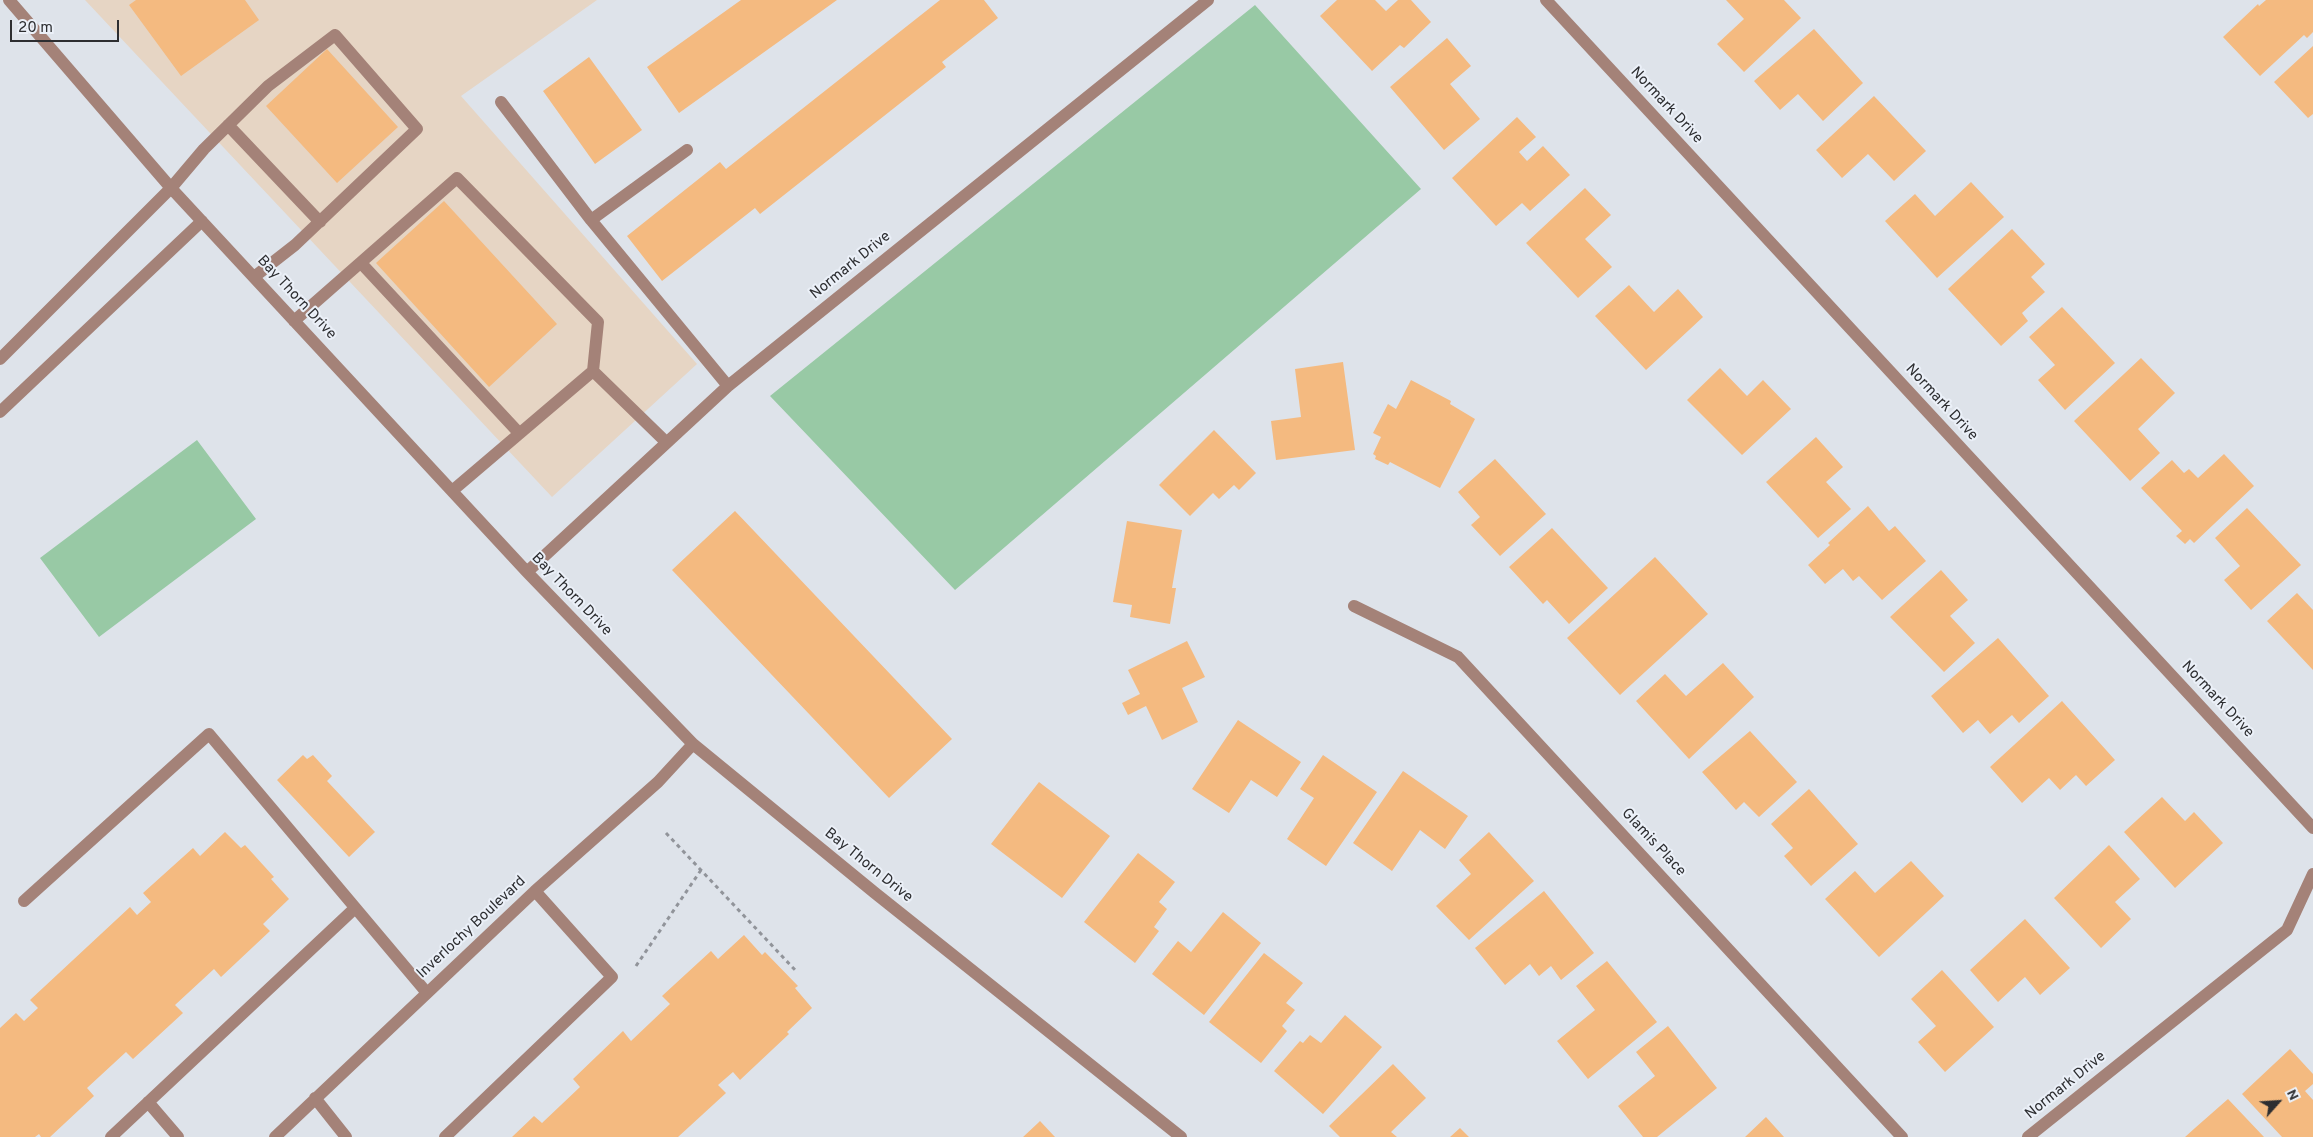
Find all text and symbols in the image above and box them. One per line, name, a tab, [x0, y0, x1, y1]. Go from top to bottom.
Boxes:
scale bar	[12, 10, 121, 42]
text: 20 m	[18, 19, 53, 38]
street label: Normark Drive	[1626, 64, 1706, 148]
street label: Normark Drive	[807, 228, 895, 304]
street label: Bay Thorn Drive	[252, 252, 340, 344]
street label: Normark Drive	[1901, 361, 1981, 445]
street label: Bay Thorn Drive	[527, 550, 615, 640]
street label: Normark Drive	[2177, 658, 2257, 742]
street label: Glamis Place	[1617, 805, 1689, 881]
street label: Bay Thorn Drive	[820, 825, 916, 907]
street label: Inverlochy Boulevard	[414, 873, 530, 983]
street label: Normark Drive	[2022, 1048, 2110, 1124]
north arrow	[2253, 1077, 2303, 1127]
text: N	[2282, 1087, 2302, 1103]

